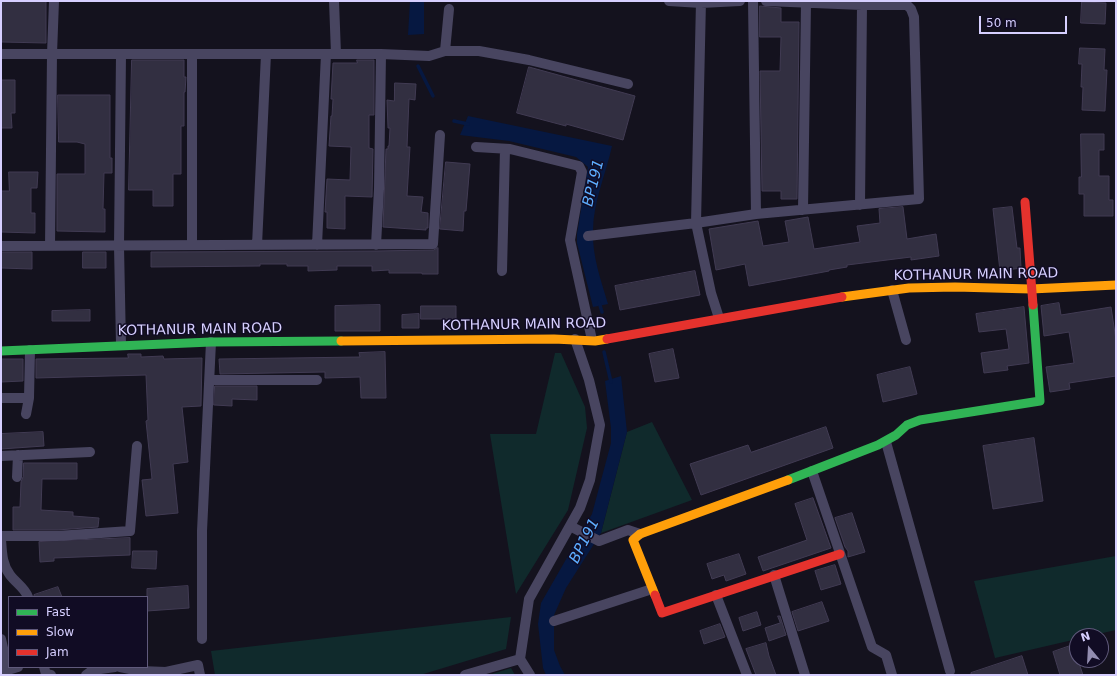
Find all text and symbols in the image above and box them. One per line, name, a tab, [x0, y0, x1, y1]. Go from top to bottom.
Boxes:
scale bar	[981, 8, 1069, 34]
text: 50 m	[986, 16, 1017, 30]
water label: BP191	[579, 158, 609, 208]
street label: KOTHANUR MAIN ROAD	[894, 265, 1058, 285]
street label: KOTHANUR MAIN ROAD	[442, 315, 606, 335]
street label: KOTHANUR MAIN ROAD	[118, 320, 282, 340]
water label: BP191	[566, 516, 604, 566]
legend	[8, 596, 148, 668]
text: Fast	[46, 605, 70, 619]
text: Slow	[46, 625, 74, 639]
north arrow	[1069, 628, 1109, 668]
text: N	[1079, 629, 1092, 645]
text: Jam	[46, 645, 69, 659]

